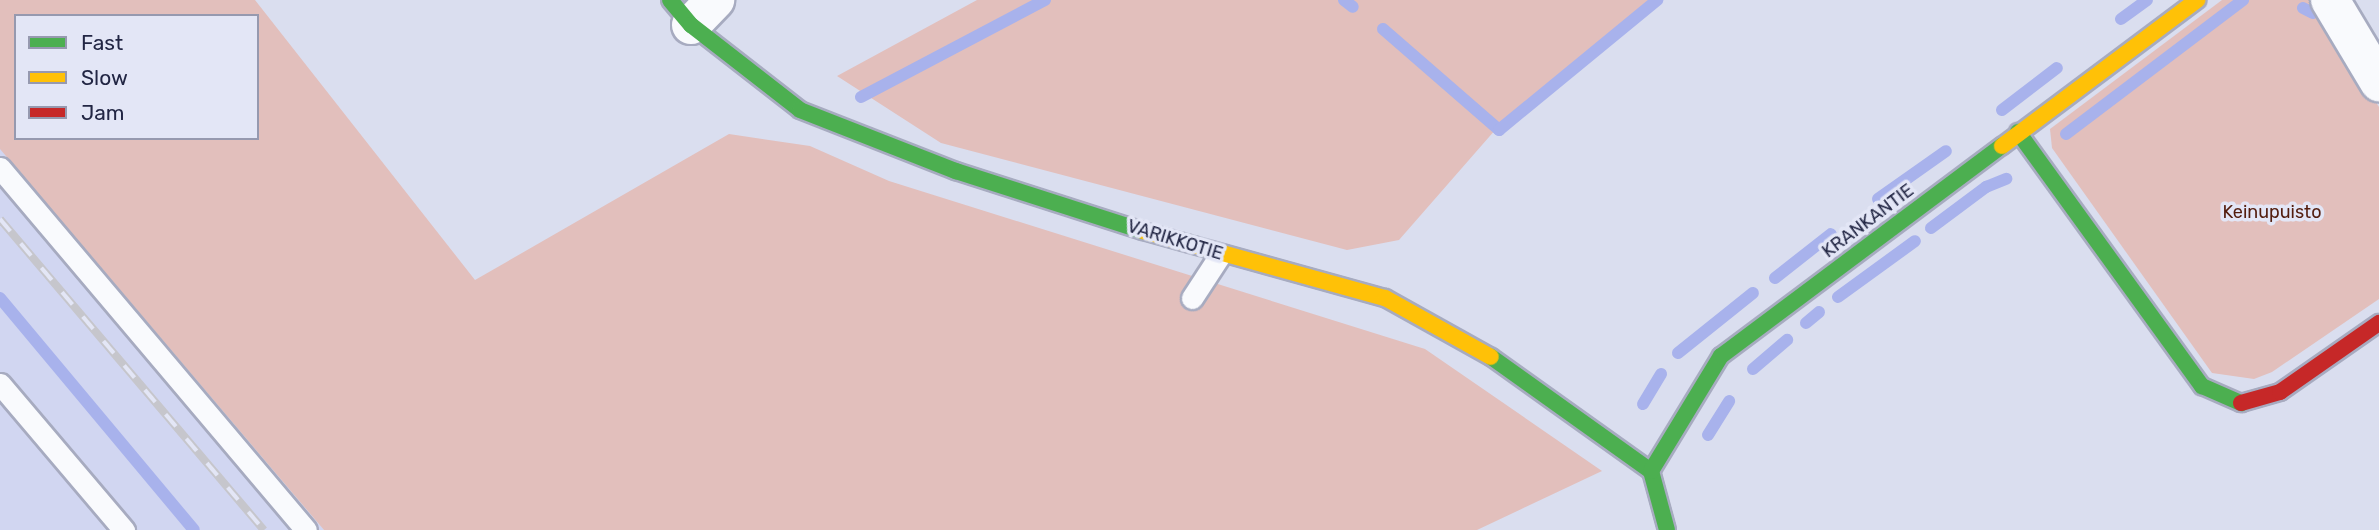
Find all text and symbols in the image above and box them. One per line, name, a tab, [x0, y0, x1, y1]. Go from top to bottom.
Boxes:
legend	[14, 14, 259, 140]
text: Fast	[81, 30, 123, 55]
text: Slow	[81, 65, 128, 90]
text: Jam	[81, 100, 125, 125]
street label: KRANKANTIE	[1818, 180, 1918, 262]
park label: Keinupuisto	[2223, 201, 2321, 223]
street label: VARIKKOTIE	[1125, 215, 1225, 265]

